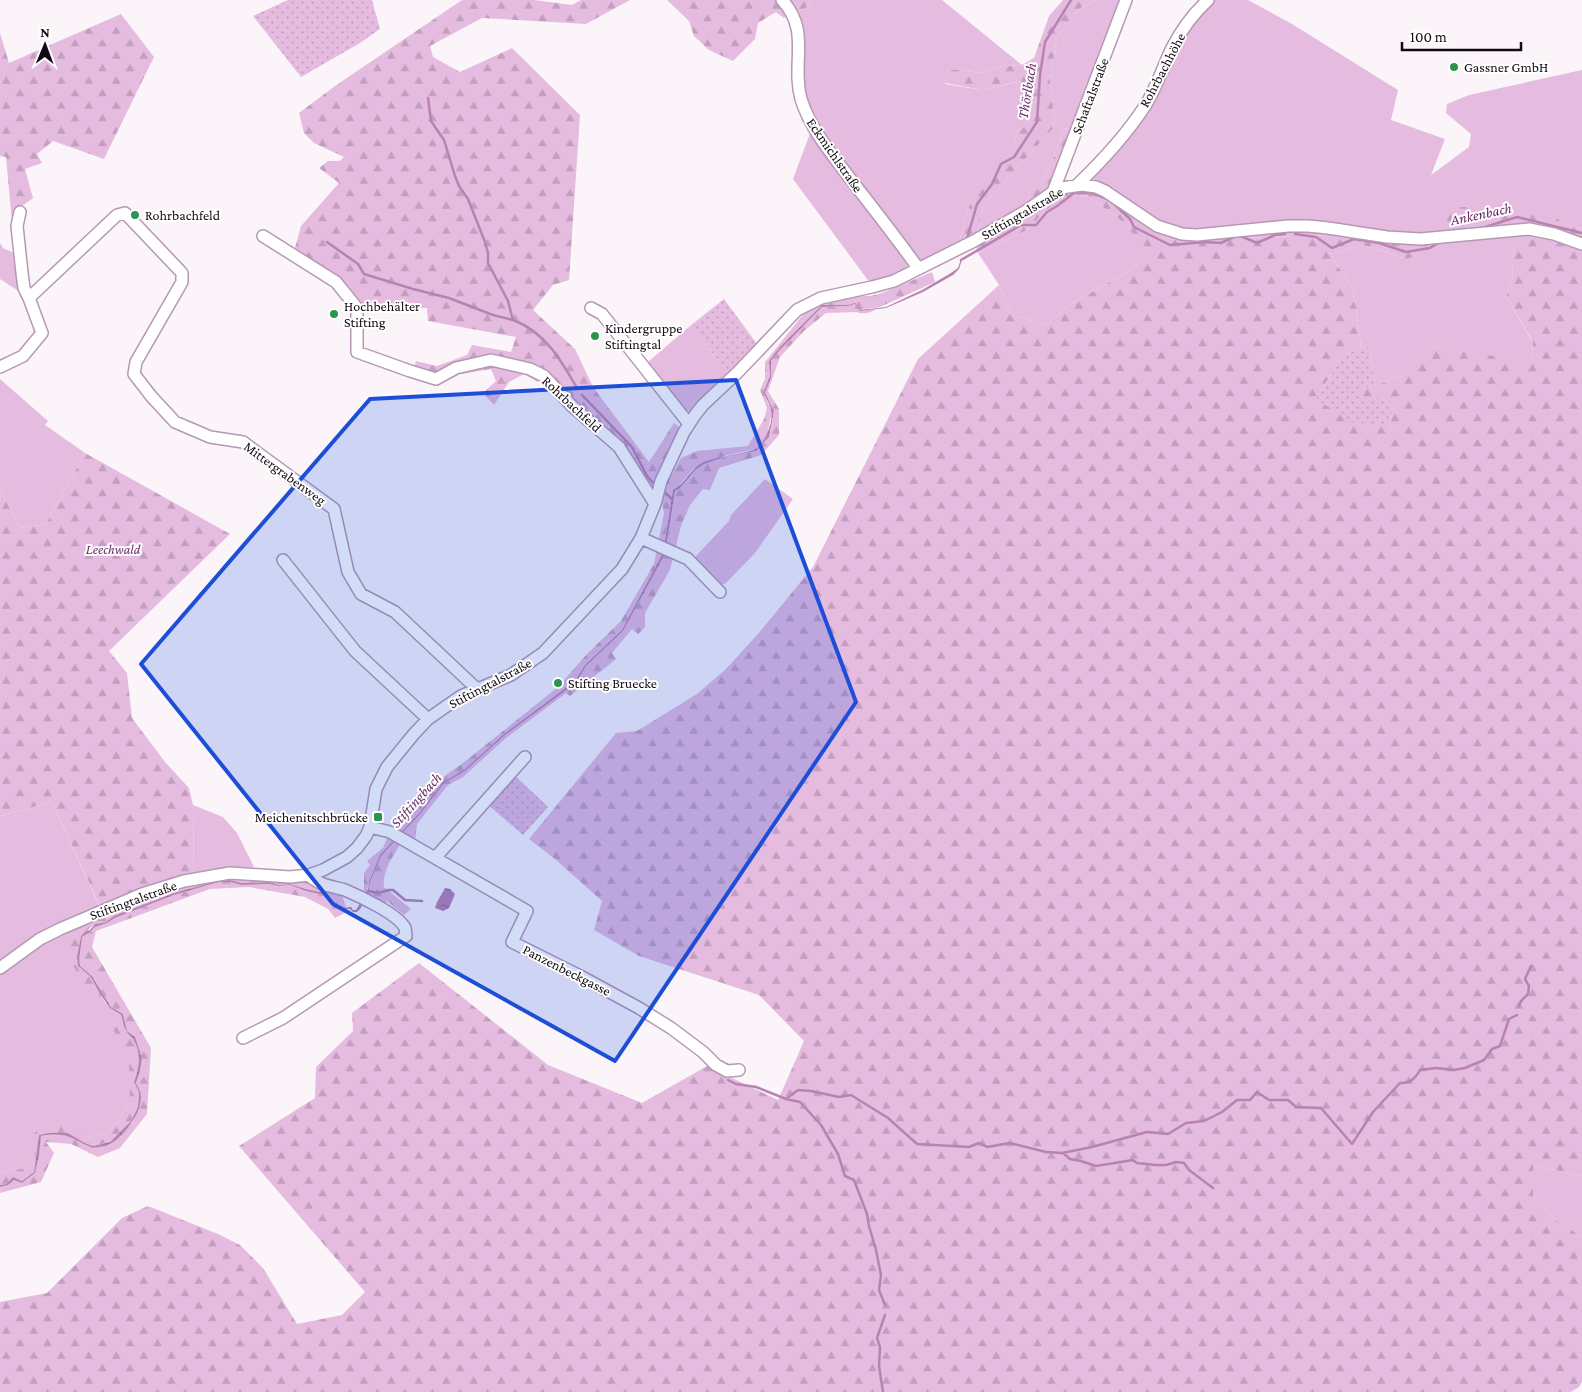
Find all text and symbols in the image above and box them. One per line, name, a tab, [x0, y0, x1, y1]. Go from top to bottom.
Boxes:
north arrow	[20, 20, 70, 70]
scale bar	[1402, 20, 1521, 52]
text: N	[40, 24, 51, 40]
text: 100 m	[1410, 29, 1447, 45]
street label: Rohrbachhöhe	[1136, 30, 1188, 110]
street label: Schaftalstraße	[1068, 56, 1112, 136]
place label: Gassner GmbH	[1464, 59, 1548, 75]
marker: Gassner GmbH	[1448, 61, 1460, 73]
water label: Thörlbach	[1015, 62, 1039, 120]
street label: Eckmichlstraße	[803, 115, 867, 195]
street label: Stiftingtalstraße	[978, 183, 1066, 243]
water label: Ankenbach	[1448, 200, 1513, 228]
place label: Rohrbachfeld	[145, 207, 221, 223]
marker: Rohrbachfeld	[129, 209, 141, 221]
place label: Hochbehälter Stifting	[344, 298, 420, 330]
marker: Hochbehälter Stifting	[328, 308, 340, 320]
place label: Kindergruppe Stiftingtal	[605, 320, 682, 352]
marker: Kindergruppe Stiftingtal	[589, 330, 601, 342]
street label: Rohrbachfeld	[539, 373, 605, 436]
street label: Mittergrabenweg	[241, 438, 329, 508]
park label: Leechwald	[86, 541, 141, 557]
street label: Stiftingtalstraße	[446, 654, 534, 712]
place label: Stifting Bruecke	[568, 675, 657, 691]
marker: Stifting Bruecke	[552, 677, 564, 689]
water label: Stiftingbach	[387, 769, 445, 831]
place label: Meichenitschbrücke	[255, 809, 368, 825]
marker: Meichenitschbrücke	[372, 811, 384, 823]
street label: Stiftingtalstraße	[87, 877, 179, 923]
street label: Panzenbeckgasse	[520, 941, 614, 999]

